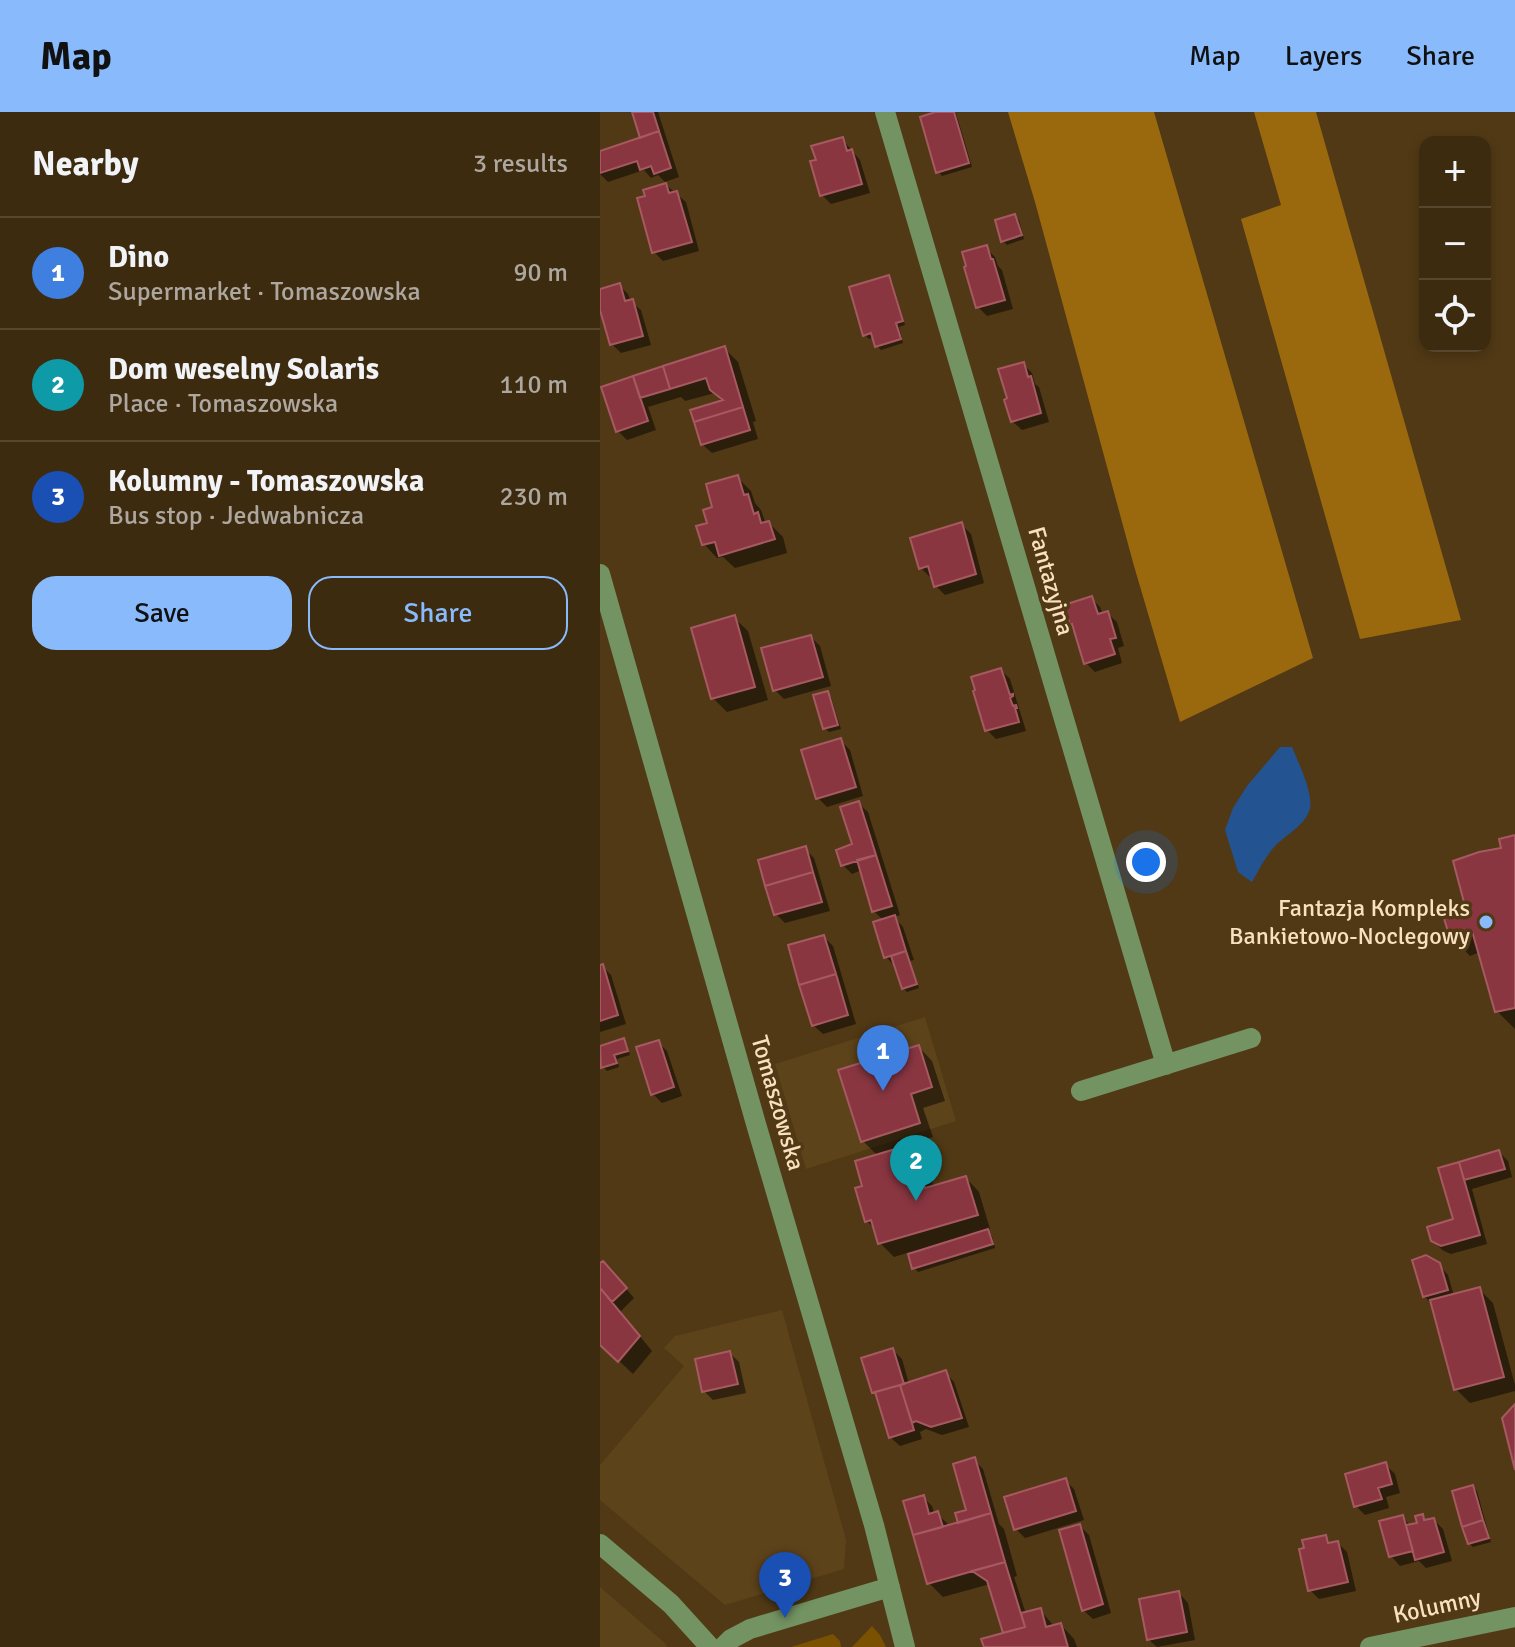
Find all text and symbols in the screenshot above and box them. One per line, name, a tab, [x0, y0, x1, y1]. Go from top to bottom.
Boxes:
text: Map	[40, 33, 112, 80]
text: Map	[1189, 39, 1241, 73]
text: Layers	[1285, 39, 1362, 73]
text: Share	[1406, 39, 1475, 73]
map controls	[1419, 136, 1491, 352]
button: +	[1419, 136, 1491, 208]
text: Nearby	[32, 143, 139, 185]
text: 3 results	[473, 148, 568, 180]
button: −	[1419, 208, 1491, 280]
text: Dino	[108, 239, 169, 276]
text: 1	[51, 257, 65, 289]
text: 90 m	[513, 257, 568, 289]
text: Supermarket · Tomaszowska	[108, 276, 421, 308]
button: locate	[1419, 280, 1491, 352]
text: Dom weselny Solaris	[108, 351, 379, 388]
text: 2	[51, 369, 65, 401]
text: 110 m	[499, 369, 568, 401]
text: Place · Tomaszowska	[108, 388, 338, 420]
text: Kolumny - Tomaszowska	[108, 463, 424, 500]
text: 3	[51, 481, 65, 513]
text: 230 m	[499, 481, 568, 513]
text: Bus stop · Jedwabnicza	[108, 500, 364, 532]
street label: Fantazyjna	[1021, 523, 1081, 639]
button: Save	[32, 576, 292, 650]
button: Share	[308, 576, 568, 650]
your location	[1126, 842, 1166, 882]
place label: Fantazja Kompleks Bankietowo-Noclegowy	[1229, 893, 1470, 951]
marker: Fantazja Kompleks Bankietowo-Noclegowy	[1477, 913, 1495, 931]
pin: 1	[857, 1025, 909, 1091]
street label: Tomaszowska	[744, 1032, 812, 1174]
pin: 2	[890, 1135, 942, 1201]
pin: 3	[759, 1552, 811, 1618]
street label: Kolumny	[1390, 1582, 1484, 1630]

